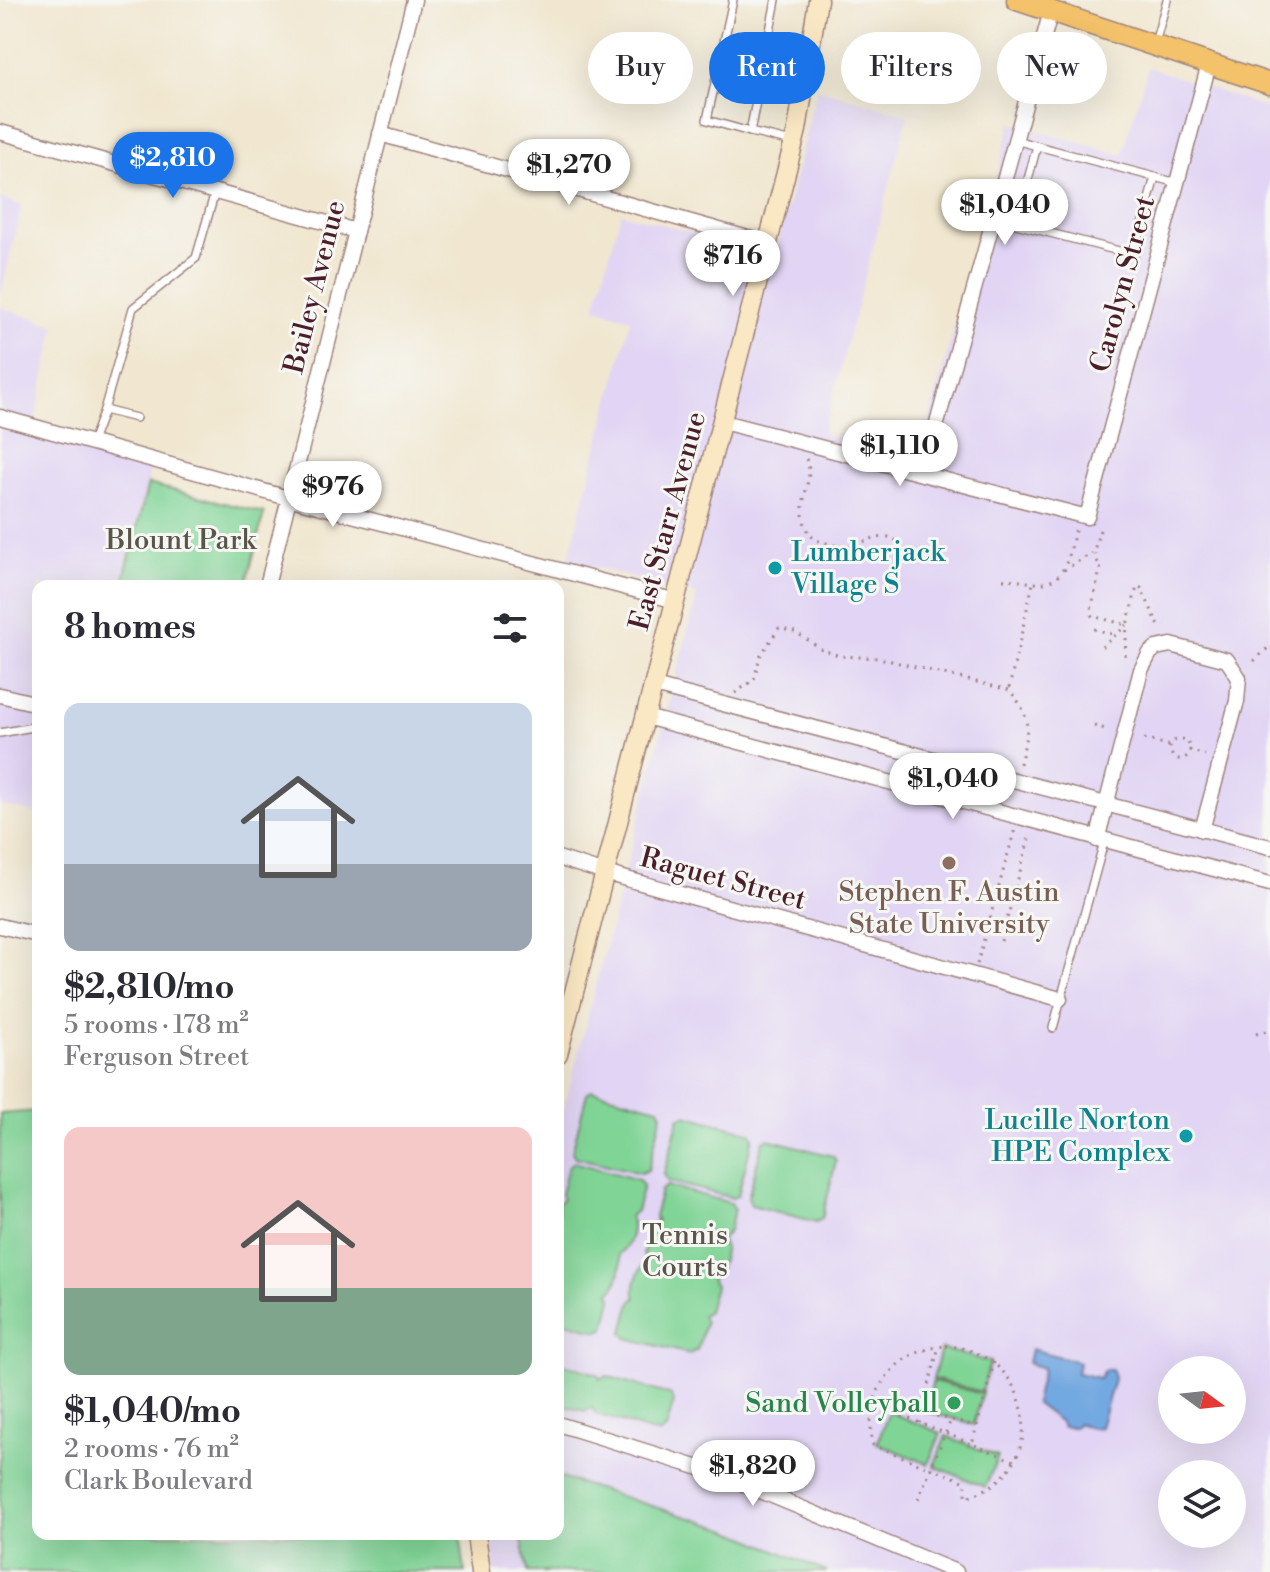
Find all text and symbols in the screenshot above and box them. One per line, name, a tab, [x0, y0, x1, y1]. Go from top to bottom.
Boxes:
chip: Buy	[588, 32, 693, 104]
chip: Rent	[709, 32, 825, 104]
chip: Filters	[841, 32, 981, 104]
chip: New	[997, 32, 1107, 104]
pin: $2,810	[108, 132, 238, 200]
pin: $1,270	[504, 139, 634, 207]
text: $2,810	[130, 142, 216, 174]
text: $1,270	[526, 149, 612, 181]
pin: $1,040	[940, 179, 1070, 247]
text: $1,040	[959, 189, 1051, 221]
street label: Carolyn Street	[1083, 192, 1163, 376]
street label: Bailey Avenue	[276, 197, 353, 378]
pin: $716	[686, 230, 780, 298]
text: $716	[703, 240, 763, 272]
street label: East Starr Avenue	[622, 408, 714, 634]
pin: $1,110	[835, 420, 965, 488]
text: $1,110	[860, 430, 940, 462]
pin: $976	[286, 461, 380, 529]
text: $976	[302, 471, 364, 503]
park label: Blount Park	[105, 523, 258, 558]
place label: Lumberjack Village S	[790, 535, 946, 602]
marker: Lumberjack Village S	[766, 559, 784, 577]
icon: filters	[488, 606, 532, 650]
text: 8 homes	[64, 607, 196, 649]
pin: $1,040	[888, 753, 1018, 821]
icon: home	[226, 755, 370, 899]
text: $1,040	[907, 763, 999, 795]
street label: Raguet Street	[636, 840, 810, 918]
marker: Stephen F. Austin State University	[940, 854, 958, 872]
place label: Stephen F. Austin State University	[839, 875, 1060, 942]
text: $2,810/mo	[64, 967, 234, 1009]
text: 5 rooms · 178 m²	[64, 1009, 249, 1041]
text: Ferguson Street	[64, 1041, 249, 1073]
place label: Lucille Norton HPE Complex	[985, 1103, 1171, 1170]
marker: Lucille Norton HPE Complex	[1177, 1127, 1195, 1145]
icon: home	[226, 1179, 370, 1323]
park label: Tennis Courts	[642, 1218, 728, 1285]
north arrow	[1158, 1356, 1246, 1444]
map controls	[1158, 1356, 1246, 1548]
place label: Sand Volleyball	[745, 1386, 938, 1421]
text: $1,040/mo	[64, 1391, 241, 1433]
marker: Sand Volleyball	[945, 1394, 963, 1412]
text: 2 rooms · 76 m²	[64, 1433, 239, 1465]
pin: $1,820	[688, 1440, 818, 1508]
text: $1,820	[709, 1450, 797, 1482]
button: layers	[1158, 1460, 1246, 1548]
text: Clark Boulevard	[64, 1465, 253, 1497]

